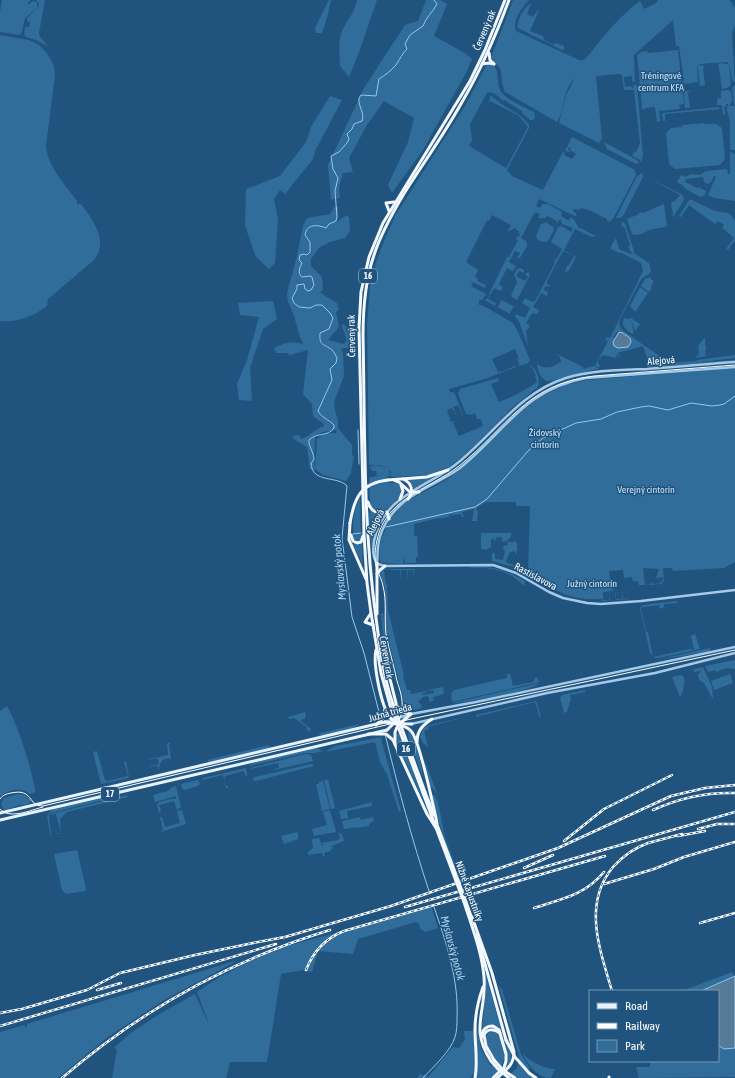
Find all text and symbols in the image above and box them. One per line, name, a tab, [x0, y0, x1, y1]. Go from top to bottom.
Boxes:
street label: Červený rak	[471, 8, 498, 52]
park label: Tréningové centrum KFA	[638, 70, 684, 93]
road number: 16	[359, 269, 377, 283]
street label: Červený rak	[346, 314, 357, 357]
street label: Alejová	[647, 354, 676, 367]
park label: Židovský cintorín	[529, 427, 561, 450]
park label: Verejný cintorín	[617, 484, 675, 495]
street label: Alejová	[364, 507, 387, 537]
water label: Myslavský potok	[330, 533, 348, 601]
street label: Rastislavova	[513, 561, 559, 592]
park label: Južný cintorín	[567, 578, 617, 589]
street label: Červený rak	[377, 635, 396, 680]
street label: Južná trieda	[367, 701, 413, 724]
road number: 16	[397, 742, 415, 756]
road number: 17	[101, 787, 119, 801]
street label: Nižné Kapustníky	[453, 859, 486, 923]
water label: Myslavský potok	[439, 914, 467, 982]
legend	[589, 990, 719, 1062]
text: Road	[625, 999, 648, 1013]
text: Railway	[625, 1019, 660, 1033]
text: Park	[625, 1039, 646, 1053]

